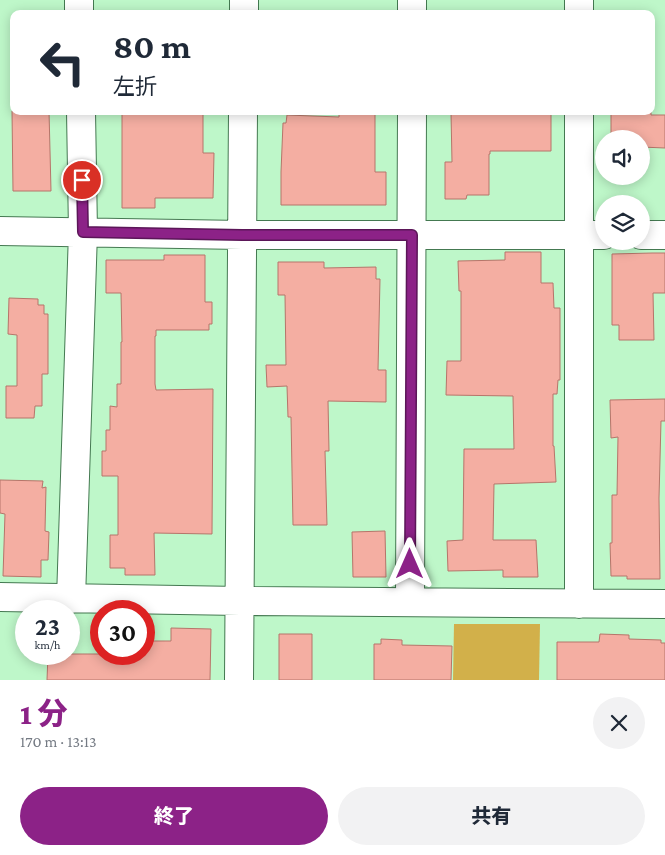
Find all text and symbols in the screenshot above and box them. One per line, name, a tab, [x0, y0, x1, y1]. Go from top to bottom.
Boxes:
text: 80 m	[113, 27, 191, 66]
icon: left	[30, 30, 95, 95]
text: 左折	[113, 74, 157, 99]
map controls	[595, 130, 650, 250]
button: sound	[595, 130, 650, 185]
pin	[61, 159, 103, 201]
icon: arrive	[68, 166, 96, 194]
button: layers	[595, 195, 650, 250]
position arrow	[383, 537, 435, 589]
speed limit sign: 30	[90, 600, 155, 665]
text: 23	[35, 613, 60, 640]
text: km/h	[35, 638, 60, 652]
text: 1 分	[20, 697, 68, 730]
button: close	[593, 697, 645, 749]
text: 170 m · 13:13	[20, 733, 97, 750]
button: 終了	[20, 787, 328, 845]
button: 共有	[338, 787, 645, 845]

